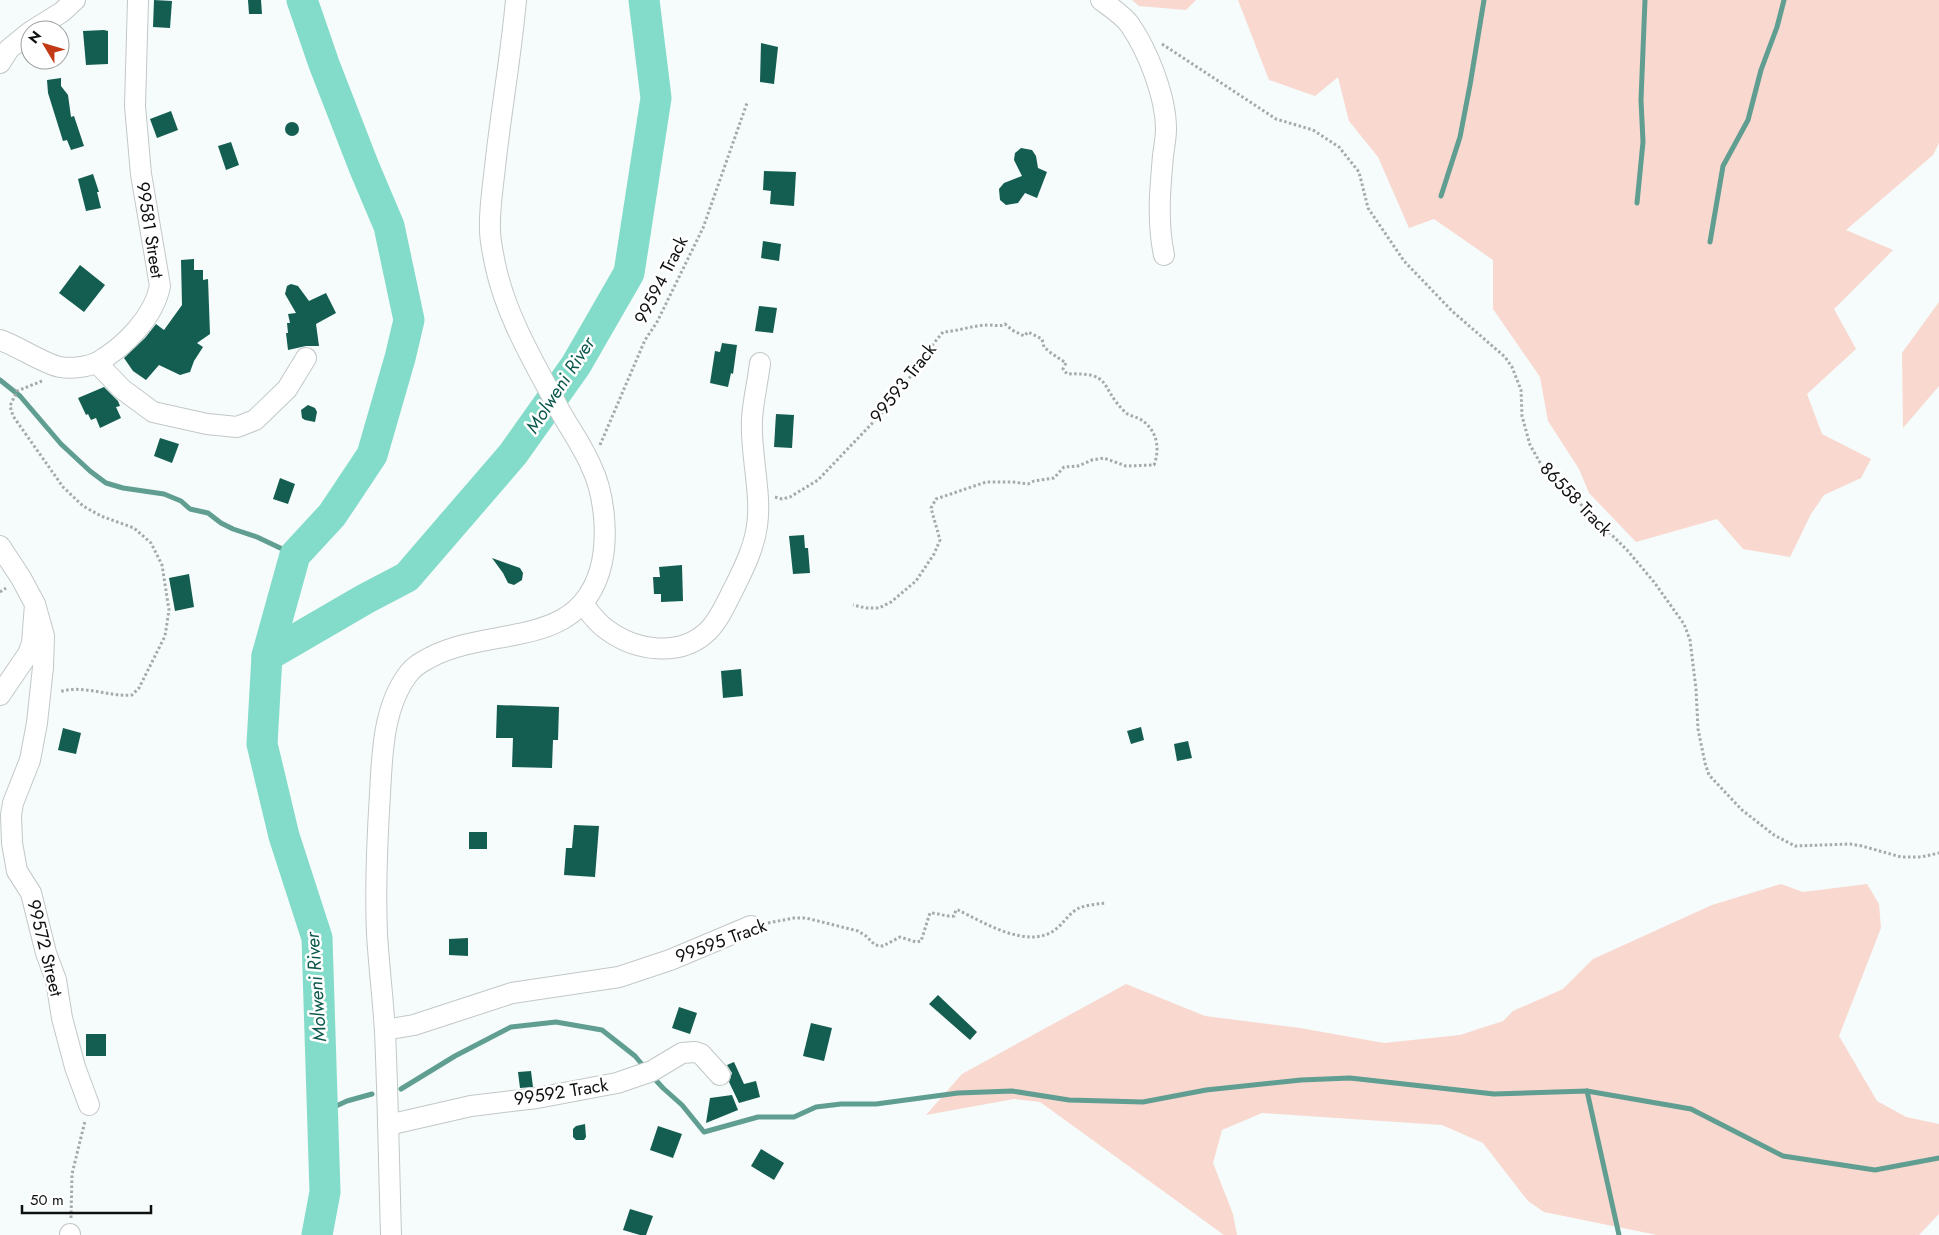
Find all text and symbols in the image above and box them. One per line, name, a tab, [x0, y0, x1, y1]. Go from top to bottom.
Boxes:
north arrow	[20, 20, 70, 70]
text: N	[23, 26, 46, 48]
street label: 99581 Street	[130, 180, 171, 281]
street label: 99594 Track	[628, 232, 694, 328]
water label: Molweni River	[519, 330, 602, 438]
street label: 99593 Track	[864, 338, 942, 428]
street label: 86558 Track	[1534, 456, 1618, 542]
street label: 99572 Street	[20, 897, 70, 1000]
street label: 99595 Track	[672, 912, 770, 969]
water label: Molweni River	[299, 930, 333, 1043]
street label: 99592 Track	[512, 1072, 610, 1112]
scale bar	[22, 1182, 151, 1214]
text: 50 m	[30, 1189, 64, 1211]

